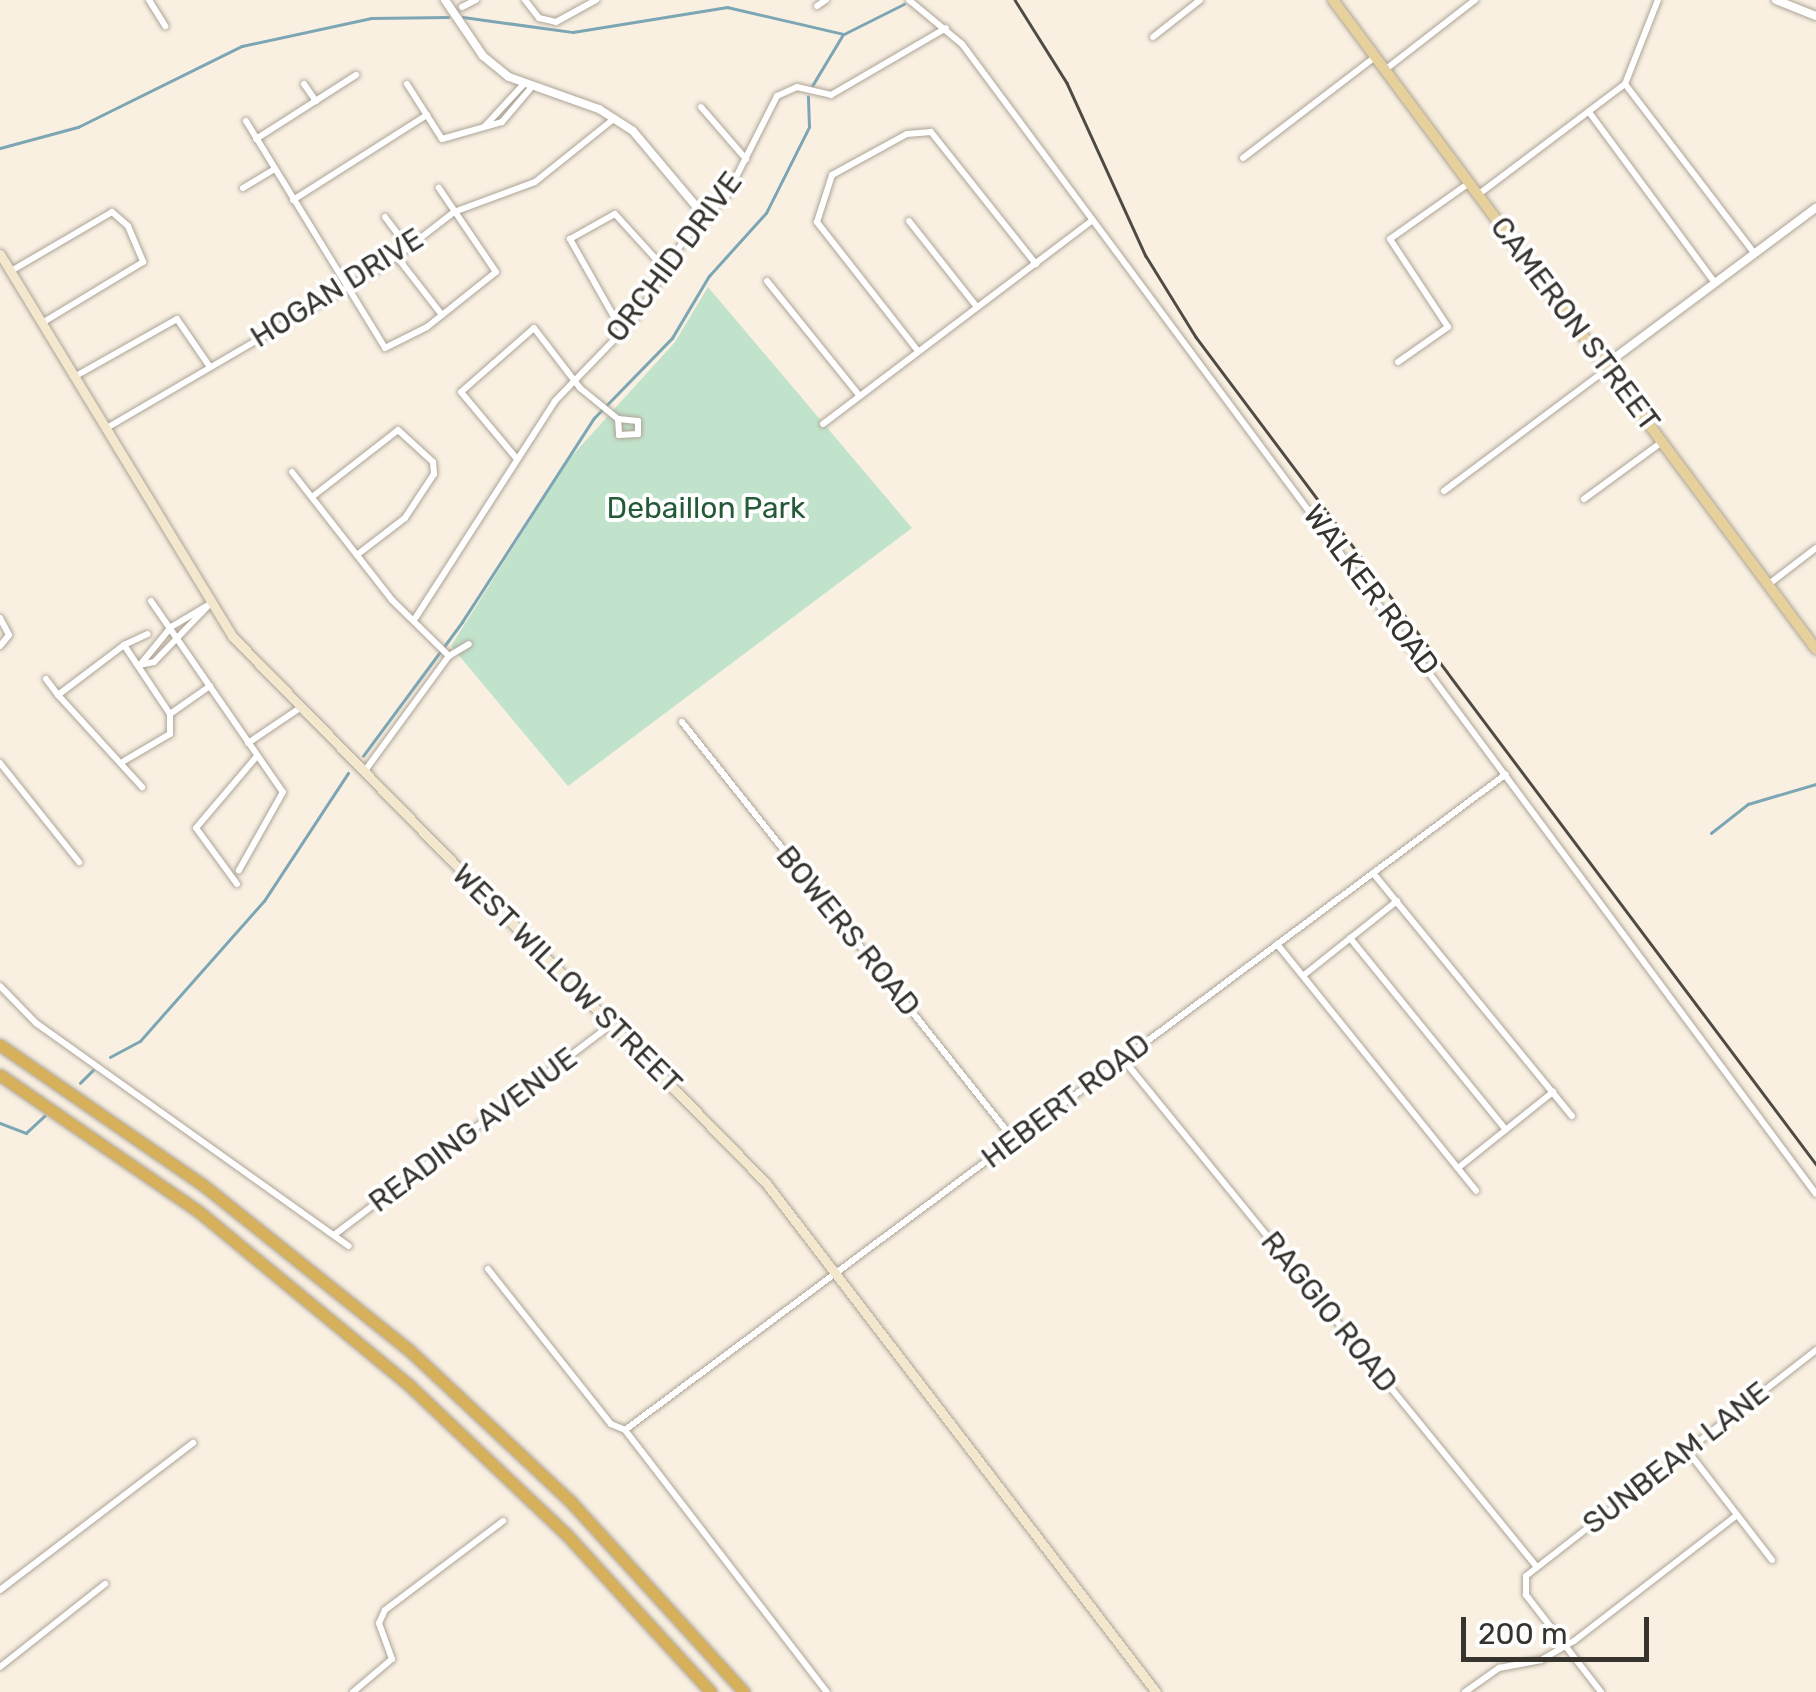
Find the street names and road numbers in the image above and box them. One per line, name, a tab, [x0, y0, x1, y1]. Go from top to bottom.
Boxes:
street label: ORCHID DRIVE	[598, 165, 750, 349]
street label: CAMERON STREET	[1483, 210, 1667, 438]
street label: HOGAN DRIVE	[244, 221, 430, 355]
street label: WALKER ROAD	[1295, 498, 1447, 682]
street label: BOWERS ROAD	[768, 839, 928, 1023]
street label: WEST WILLOW STREET	[444, 856, 690, 1102]
street label: HEBERT ROAD	[974, 1026, 1158, 1176]
street label: READING AVENUE	[362, 1040, 584, 1220]
street label: RAGGIO ROAD	[1253, 1224, 1405, 1400]
street label: SUNBEAM LANE	[1576, 1374, 1776, 1542]

